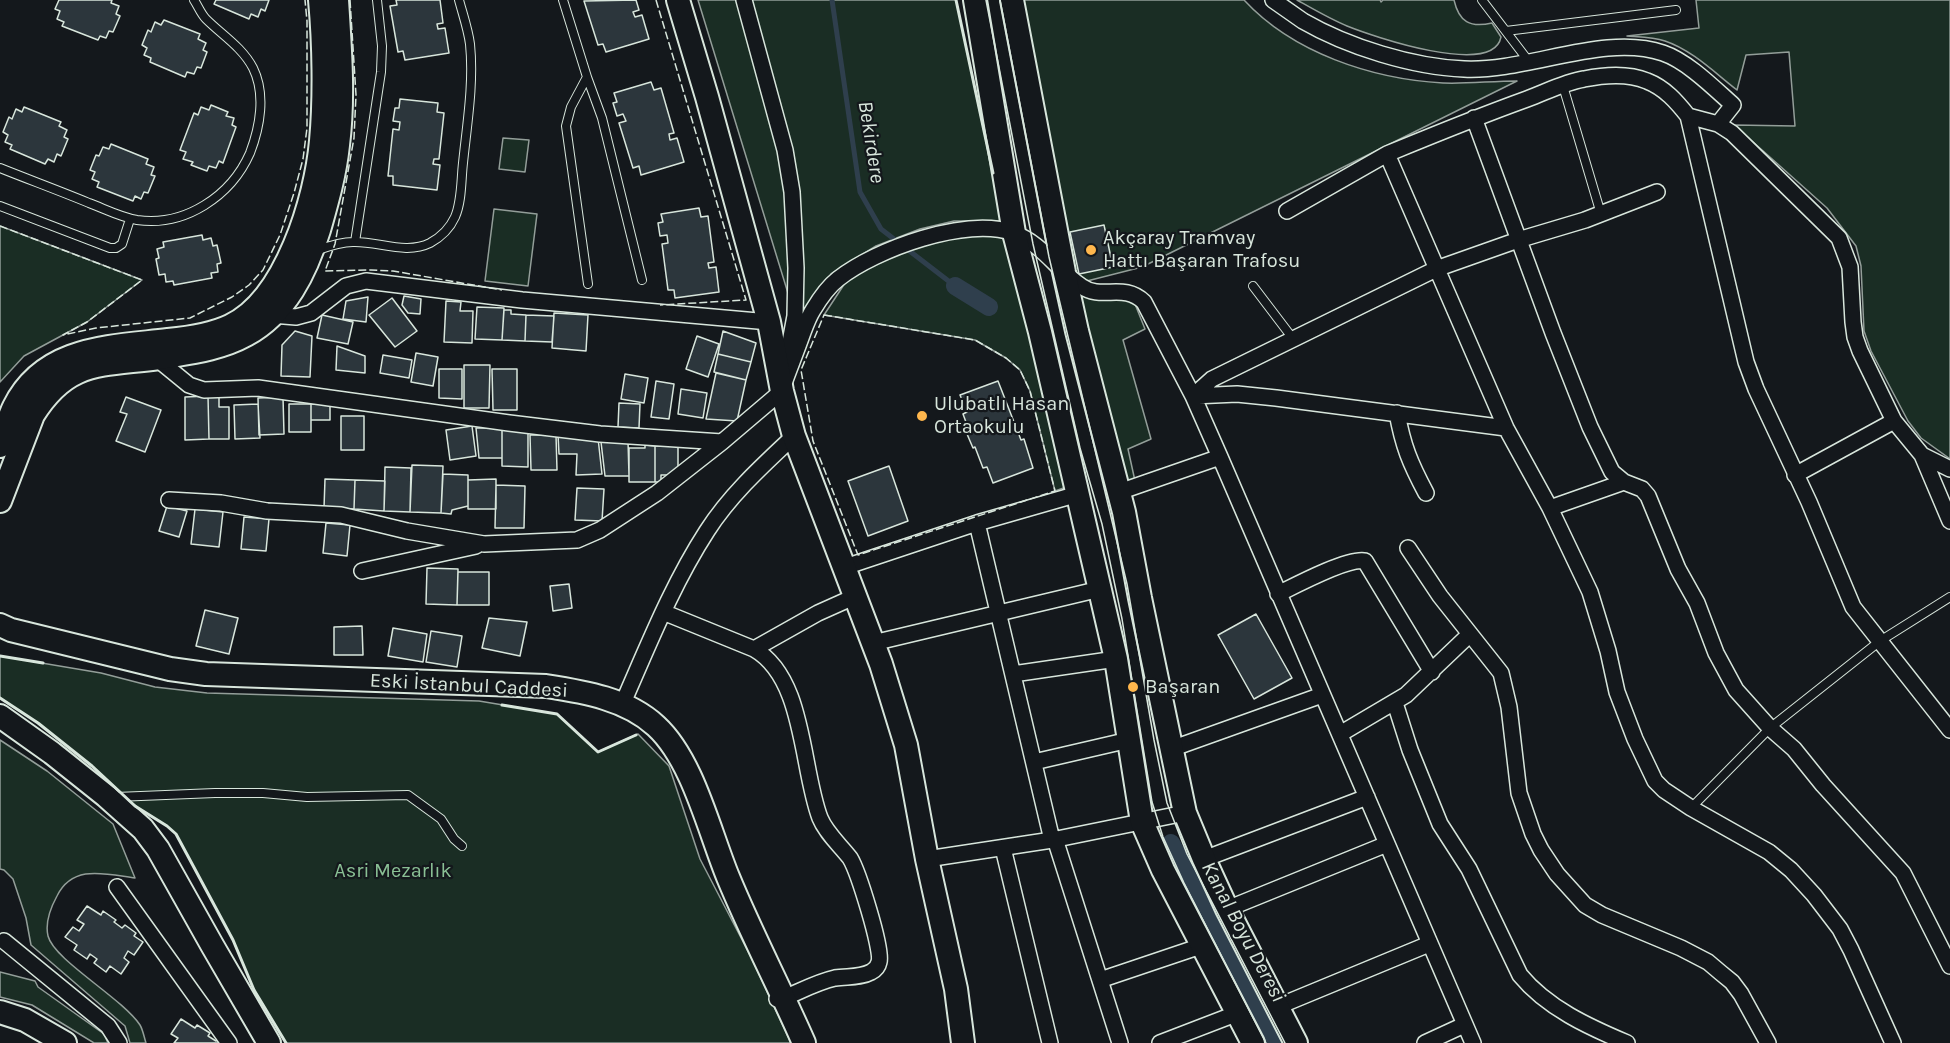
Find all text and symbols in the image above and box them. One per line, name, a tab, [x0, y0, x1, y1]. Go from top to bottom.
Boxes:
water label: Bekirdere	[852, 99, 890, 185]
place label: Akçaray Tramvay Hattı Başaran Trafosu	[1103, 226, 1300, 273]
marker: Akçaray Tramvay Hattı Başaran Trafosu	[1084, 243, 1098, 257]
place label: Ulubatlı Hasan Ortaokulu	[934, 392, 1069, 439]
marker: Ulubatlı Hasan Ortaokulu	[915, 409, 929, 423]
street label: Eski İstanbul Caddesi	[369, 669, 569, 703]
place label: Başaran	[1145, 675, 1220, 699]
marker: Başaran	[1126, 680, 1140, 694]
water label: Kanal Boyu Deresi	[1195, 857, 1291, 1007]
park label: Asri Mezarlık	[334, 859, 452, 883]

